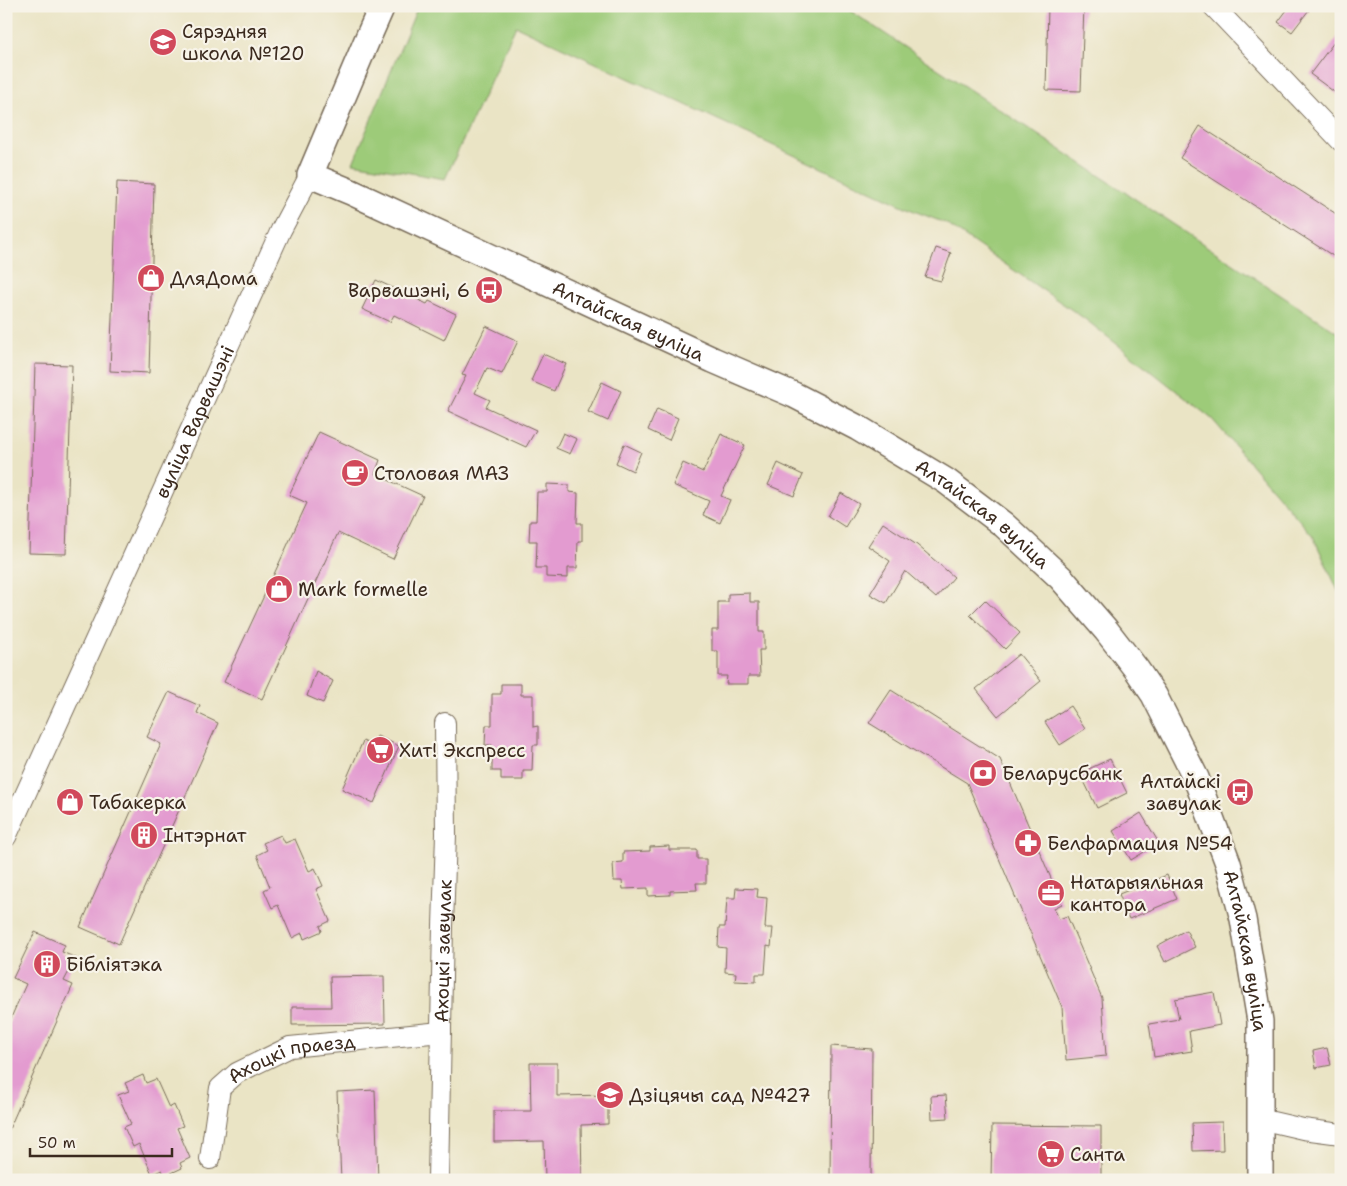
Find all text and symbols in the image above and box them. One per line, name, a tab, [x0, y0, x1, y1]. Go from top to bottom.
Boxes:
place label: Сярэдняя школа №120	[182, 19, 304, 66]
school or university icon: Сярэдняя школа №120	[148, 27, 178, 57]
shop icon: ДляДома	[136, 263, 166, 293]
place label: ДляДома	[170, 266, 258, 291]
bus stop icon: Варвашэні, 6	[474, 275, 504, 305]
street label: Алтайская вуліца	[549, 275, 709, 367]
place label: Варвашэні, 6	[348, 278, 470, 303]
street label: вуліца Варвашэні	[149, 341, 240, 502]
street label: Алтайская вуліца	[911, 453, 1055, 574]
cafe icon: Столовая МАЗ	[340, 458, 370, 488]
place label: Столовая МАЗ	[374, 461, 509, 486]
shop icon: Mark formelle	[264, 574, 294, 604]
place label: Mark formelle	[298, 577, 428, 602]
supermarket icon: Хит! Экспресс	[365, 735, 395, 765]
place label: Хит! Экспресс	[399, 738, 526, 763]
bank icon: Беларусбанк	[968, 758, 998, 788]
place label: Беларусбанк	[1002, 761, 1122, 786]
place label: Алтайскі завулак	[1140, 769, 1221, 816]
bus stop icon: Алтайскі завулак	[1225, 777, 1255, 807]
shop icon: Табакерка	[55, 787, 85, 817]
place label: Табакерка	[89, 790, 186, 815]
building icon: Інтэрнат	[129, 820, 159, 850]
place label: Інтэрнат	[163, 823, 247, 848]
pharmacy icon: Белфармация №54	[1013, 828, 1043, 858]
place label: Белфармация №54	[1047, 831, 1233, 856]
street label: Алтайская вуліца	[1218, 867, 1273, 1032]
place label: Натарыяльная кантора	[1070, 870, 1204, 917]
office icon: Натарыяльная кантора	[1036, 878, 1066, 908]
street label: Ахоцкі завулак	[429, 879, 457, 1023]
building icon: Бібліятэка	[32, 949, 62, 979]
place label: Бібліятэка	[66, 952, 162, 977]
street label: Ахоцкі праезд	[222, 1028, 356, 1089]
school or university icon: Дзіцячы сад №427	[595, 1080, 625, 1110]
place label: Дзіцячы сад №427	[629, 1083, 811, 1108]
scale bar	[30, 1126, 172, 1158]
text: 50 m	[38, 1133, 76, 1153]
supermarket icon: Санта	[1036, 1139, 1066, 1169]
place label: Санта	[1070, 1142, 1125, 1167]

